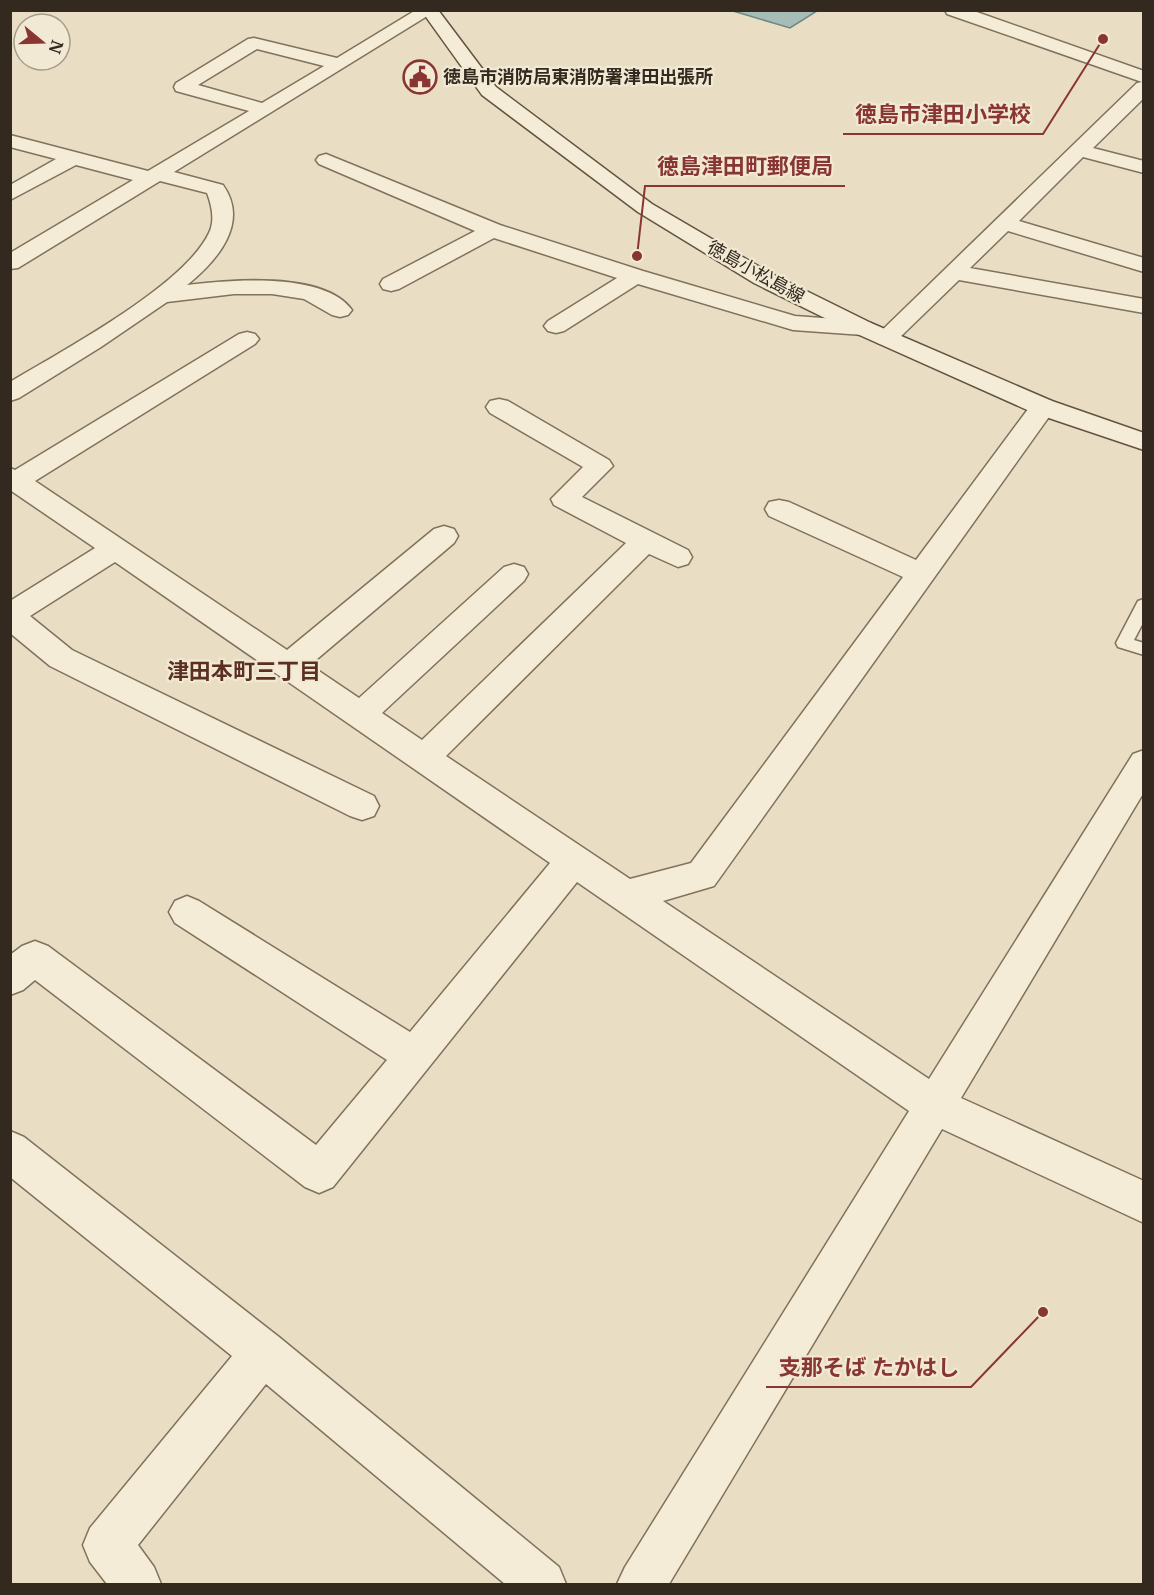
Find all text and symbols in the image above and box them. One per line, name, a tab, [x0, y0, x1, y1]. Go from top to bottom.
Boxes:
north arrow	[12, 12, 72, 72]
text: N	[45, 38, 68, 56]
public building icon: 徳島市消防局東消防署津田出張所	[402, 59, 438, 95]
place label: 徳島市消防局東消防署津田出張所	[443, 65, 713, 88]
callout: 徳島市津田小学校	[843, 94, 1043, 134]
text: 徳島市津田小学校	[855, 100, 1031, 128]
callout: 徳島津田町郵便局	[645, 146, 845, 186]
text: 徳島津田町郵便局	[657, 152, 833, 180]
street label: 徳島小松島線	[703, 235, 809, 308]
district label: 津田本町三丁目	[167, 657, 321, 685]
callout: 支那そば たかはし	[766, 1347, 971, 1387]
text: 支那そば たかはし	[779, 1353, 959, 1381]

